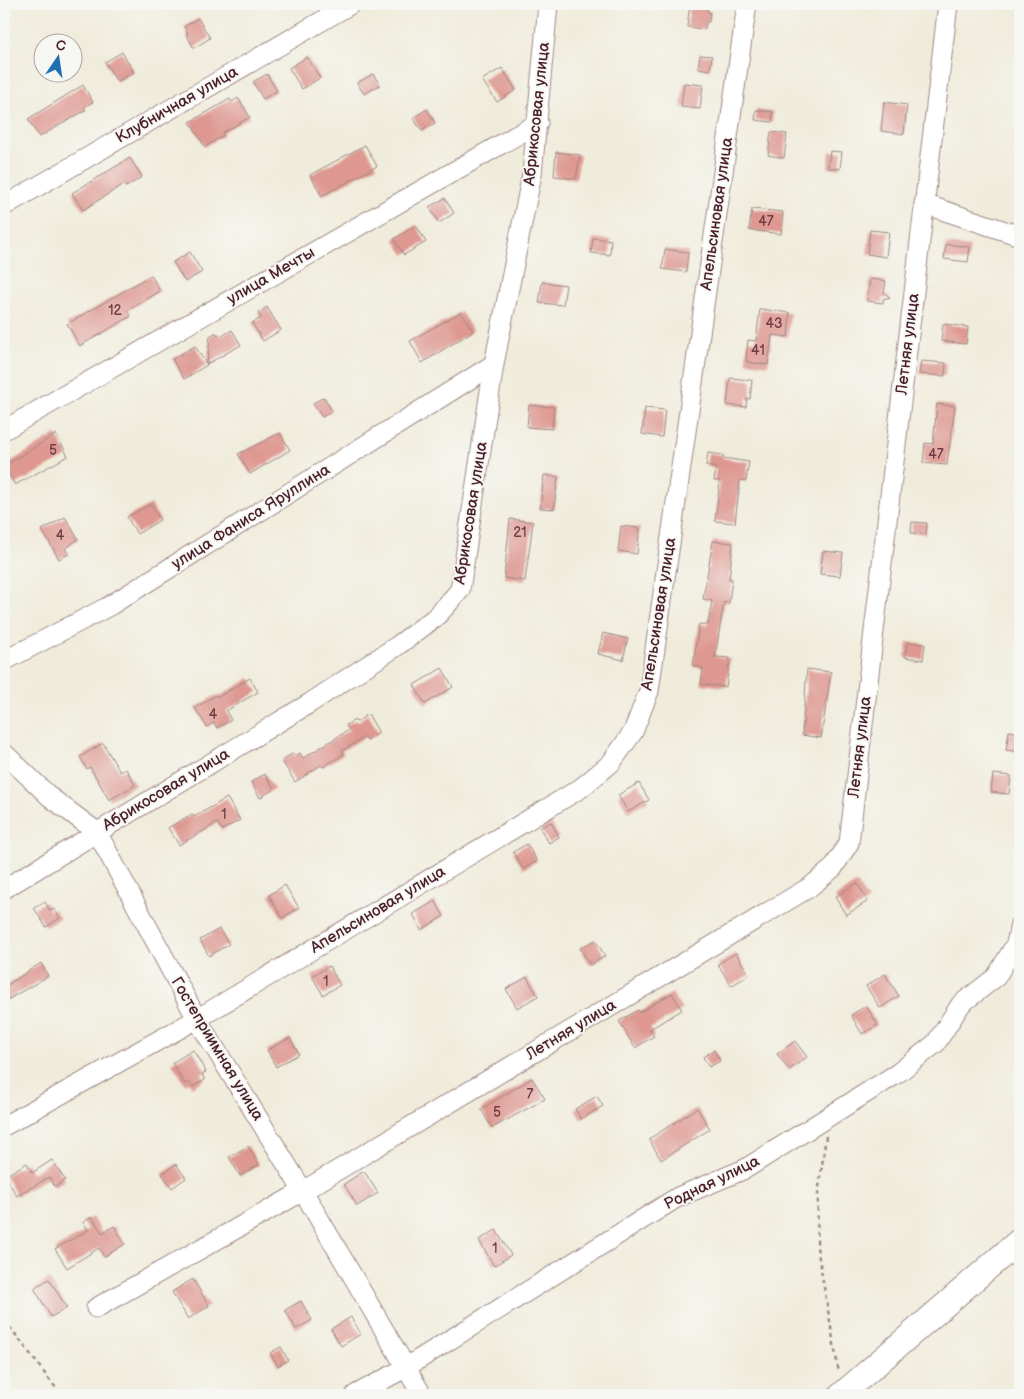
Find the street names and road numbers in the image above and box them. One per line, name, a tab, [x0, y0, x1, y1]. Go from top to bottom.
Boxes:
street label: Абрикосовая улица	[520, 41, 554, 188]
street label: Клубничная улица	[113, 62, 242, 148]
street label: Апельсиновая улица	[697, 136, 737, 293]
street label: улица Мечты	[224, 243, 318, 309]
street label: Летняя улица	[892, 292, 924, 397]
street label: Абрикосовая улица	[450, 440, 492, 587]
street label: улица Фаниса Яруллина	[168, 460, 334, 574]
street label: Апельсиновая улица	[637, 536, 681, 693]
street label: Летняя улица	[844, 695, 876, 800]
street label: Абрикосовая улица	[98, 744, 233, 836]
street label: Апельсиновая улица	[306, 862, 450, 958]
street label: Гостеприимная улица	[167, 974, 268, 1125]
street label: Летняя улица	[522, 995, 620, 1065]
street label: Родная улица	[661, 1151, 763, 1214]

